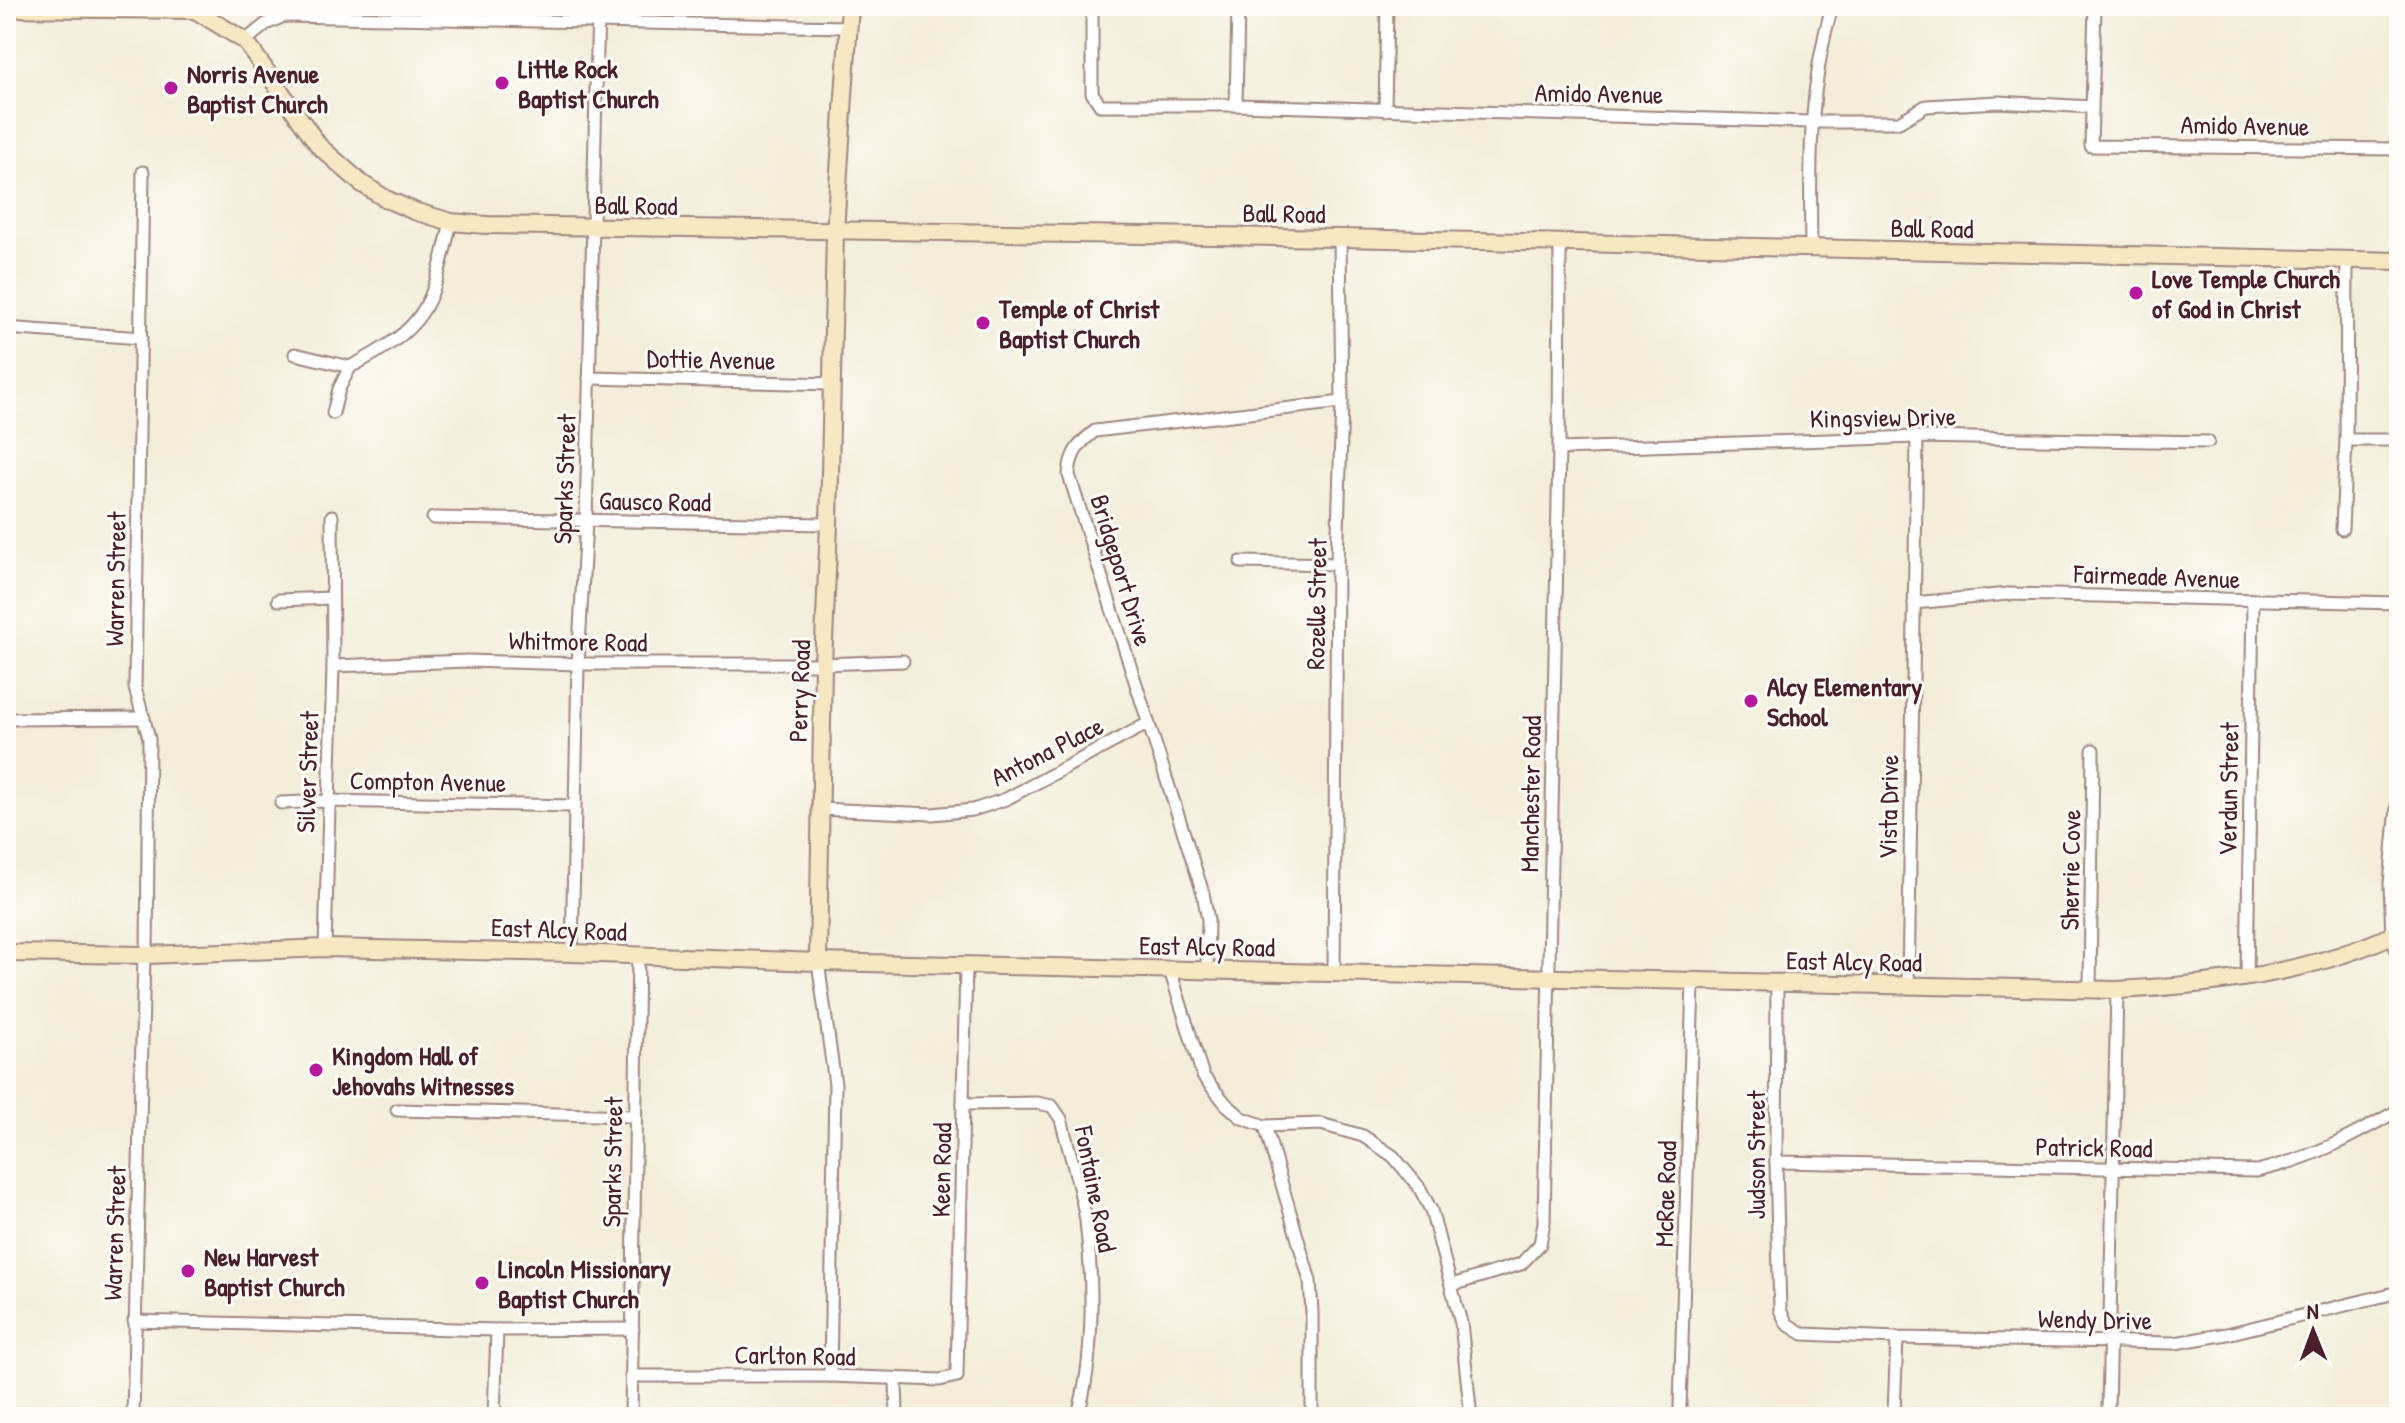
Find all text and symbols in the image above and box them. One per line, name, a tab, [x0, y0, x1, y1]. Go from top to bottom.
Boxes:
place label: Little Rock Baptist Church	[518, 51, 659, 117]
place label: Norris Avenue Baptist Church	[187, 56, 328, 122]
marker: Little Rock Baptist Church	[493, 74, 511, 92]
street label: Amido Avenue	[1534, 74, 1664, 112]
marker: Norris Avenue Baptist Church	[162, 79, 180, 97]
street label: Amido Avenue	[2180, 106, 2310, 144]
street label: Ball Road	[594, 187, 678, 223]
street label: Ball Road	[1242, 195, 1326, 231]
street label: Ball Road	[1890, 210, 1974, 246]
place label: Love Temple Church of God in Christ	[2152, 261, 2340, 326]
marker: Love Temple Church of God in Christ	[2127, 284, 2145, 302]
place label: Temple of Christ Baptist Church	[998, 291, 1160, 357]
marker: Temple of Christ Baptist Church	[974, 314, 992, 332]
street label: Dottie Avenue	[646, 340, 776, 378]
street label: Kingsview Drive	[1810, 398, 1956, 436]
street label: Sparks Street	[544, 412, 584, 545]
street label: Gausco Road	[599, 483, 711, 519]
street label: Bridgeport Drive	[1082, 490, 1162, 650]
street label: Warren Street	[96, 510, 134, 647]
street label: Rozelle Street	[1297, 537, 1335, 670]
street label: Fairmeade Avenue	[2072, 556, 2241, 596]
street label: Whitmore Road	[508, 622, 648, 660]
street label: Perry Road	[780, 639, 818, 743]
place label: Alcy Elementary School	[1767, 669, 1922, 734]
marker: Alcy Elementary School	[1742, 692, 1760, 710]
street label: Antona Place	[985, 708, 1109, 794]
street label: Silver Street	[287, 709, 327, 834]
street label: Manchester Road	[1511, 715, 1549, 873]
street label: Verdun Street	[2209, 721, 2247, 856]
street label: Vista Drive	[1870, 754, 1906, 860]
street label: Compton Avenue	[349, 762, 507, 800]
street label: Sherrie Cove	[2051, 809, 2089, 931]
street label: East Alcy Road	[490, 909, 628, 949]
street label: East Alcy Road	[1139, 927, 1275, 965]
street label: East Alcy Road	[1786, 942, 1922, 980]
place label: Kingdom Hall of Jehovahs Witnesses	[332, 1038, 514, 1103]
marker: Kingdom Hall of Jehovahs Witnesses	[307, 1061, 325, 1079]
street label: Judson Street	[1738, 1089, 1773, 1219]
street label: Sparks Street	[593, 1095, 631, 1228]
street label: Keen Road	[923, 1122, 959, 1218]
street label: Fontaine Road	[1066, 1122, 1125, 1255]
street label: Patrick Road	[2035, 1128, 2153, 1166]
street label: McRae Road	[1646, 1140, 1684, 1248]
street label: Warren Street	[94, 1164, 134, 1301]
place label: New Harvest Baptist Church	[204, 1239, 345, 1305]
place label: Lincoln Missionary Baptist Church	[498, 1251, 671, 1317]
marker: New Harvest Baptist Church	[179, 1262, 197, 1280]
marker: Lincoln Missionary Baptist Church	[473, 1274, 491, 1292]
north arrow	[2273, 1291, 2353, 1371]
text: N	[2307, 1296, 2319, 1326]
street label: Wendy Drive	[2038, 1301, 2152, 1337]
street label: Carlton Road	[734, 1336, 856, 1374]

